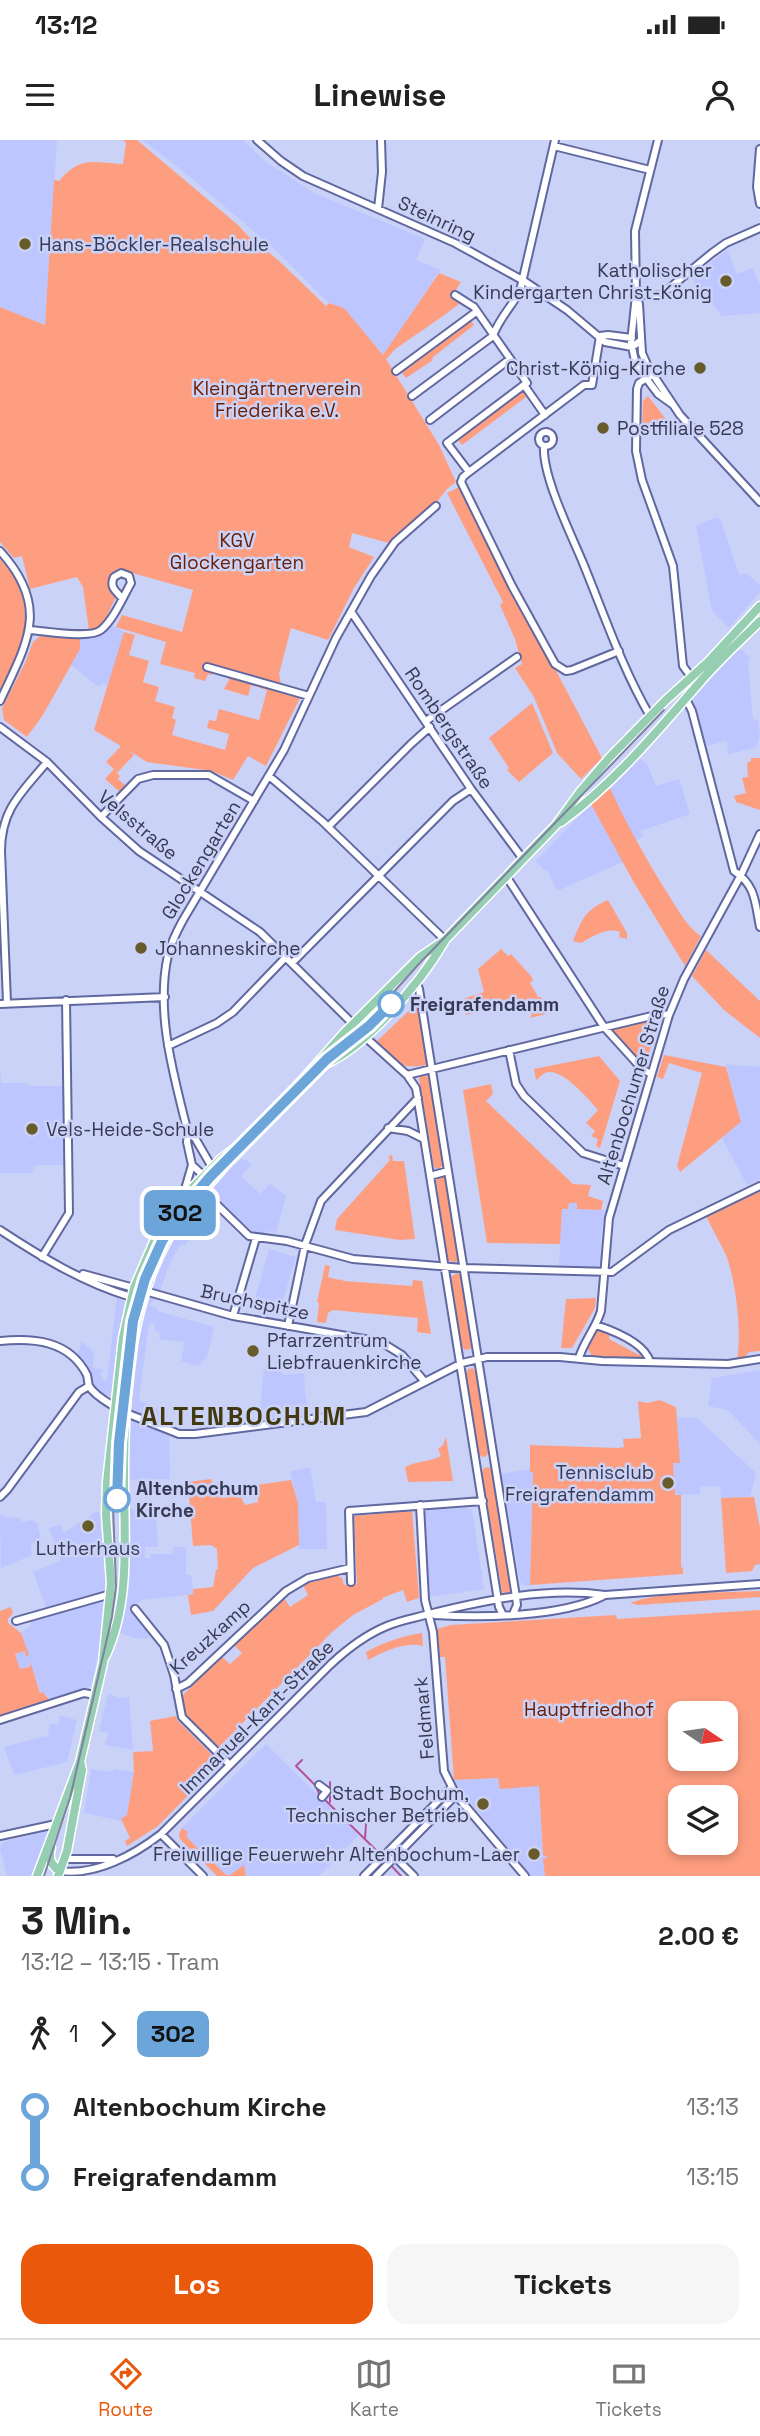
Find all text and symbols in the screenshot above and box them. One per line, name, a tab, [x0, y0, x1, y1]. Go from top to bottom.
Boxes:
text: 13:12	[35, 8, 98, 42]
text: Linewise	[314, 75, 446, 115]
icon: menu	[21, 76, 59, 114]
icon: person	[701, 76, 739, 114]
street label: Steinring	[394, 190, 480, 248]
place label: Hans-Böckler-Realschule	[39, 232, 269, 257]
marker: Hans-Böckler-Realschule	[17, 236, 33, 252]
place label: Katholischer Kindergarten Christ-König	[473, 258, 712, 305]
marker: Katholischer Kindergarten Christ-König	[718, 273, 734, 289]
place label: Christ-König-Kirche	[506, 356, 686, 381]
marker: Christ-König-Kirche	[692, 360, 708, 376]
park label: Kleingärtnerverein Friederika e.V.	[193, 376, 361, 423]
place label: Postfiliale 528	[617, 416, 744, 441]
marker: Postfiliale 528	[595, 420, 611, 436]
park label: KGV Glockengarten	[170, 528, 304, 575]
street label: Rombergstraße	[399, 662, 499, 794]
street label: Velsstraße	[93, 784, 183, 866]
street label: Glockengarten	[156, 796, 246, 924]
place label: Johanneskirche	[155, 936, 301, 961]
marker: Johanneskirche	[133, 940, 149, 956]
street label: Altenbochumer Straße	[591, 982, 675, 1188]
marker: Freigrafendamm	[378, 991, 404, 1017]
place label: Freigrafendamm	[410, 992, 559, 1017]
place label: Vels-Heide-Schule	[46, 1117, 214, 1142]
marker: Vels-Heide-Schule	[24, 1121, 40, 1137]
line badge: 302	[140, 1190, 220, 1236]
text: 302	[158, 1197, 202, 1228]
street label: Bruchspitze	[198, 1278, 312, 1326]
place label: Pfarrzentrum Liebfrauenkirche	[267, 1328, 422, 1375]
marker: Pfarrzentrum Liebfrauenkirche	[245, 1343, 261, 1359]
district label: ALTENBOCHUM	[141, 1399, 347, 1433]
place label: Tennisclub Freigrafendamm	[505, 1460, 654, 1507]
marker: Tennisclub Freigrafendamm	[660, 1475, 676, 1491]
place label: Altenbochum Kirche	[136, 1476, 258, 1523]
marker: Altenbochum Kirche	[104, 1486, 130, 1512]
marker: Lutherhaus	[80, 1518, 96, 1534]
place label: Lutherhaus	[36, 1536, 140, 1561]
street label: Kreuzkamp	[164, 1594, 256, 1680]
street label: Immanuel-Kant-Straße	[175, 1635, 339, 1799]
street label: Feldmark	[408, 1676, 440, 1760]
park label: Hauptfriedhof	[524, 1697, 654, 1722]
north arrow	[668, 1701, 738, 1771]
map controls	[668, 1701, 738, 1855]
place label: Stadt Bochum, Technischer Betrieb	[285, 1781, 469, 1828]
button: layers	[668, 1785, 738, 1855]
marker: Stadt Bochum, Technischer Betrieb	[475, 1796, 491, 1812]
place label: Freiwillige Feuerwehr Altenbochum-Laer	[153, 1842, 520, 1867]
marker: Freiwillige Feuerwehr Altenbochum-Laer	[526, 1846, 542, 1862]
text: 3 Min.	[21, 1897, 132, 1945]
text: 2.00 €	[658, 1919, 739, 1953]
text: 13:12 – 13:15 · Tram	[21, 1947, 220, 1977]
icon: walk	[21, 2015, 59, 2053]
icon: forward	[89, 2015, 127, 2053]
text: 302	[151, 2018, 195, 2049]
text: 1	[69, 2019, 79, 2049]
text: Altenbochum Kirche	[73, 2090, 326, 2124]
text: 13:13	[686, 2092, 739, 2122]
text: Freigrafendamm	[73, 2160, 277, 2194]
text: 13:15	[686, 2162, 739, 2192]
button: Los	[21, 2244, 373, 2324]
button: Tickets	[387, 2244, 739, 2324]
tab: Route	[98, 2355, 153, 2422]
tab: Karte	[350, 2355, 399, 2422]
tab: Tickets	[595, 2355, 662, 2422]

